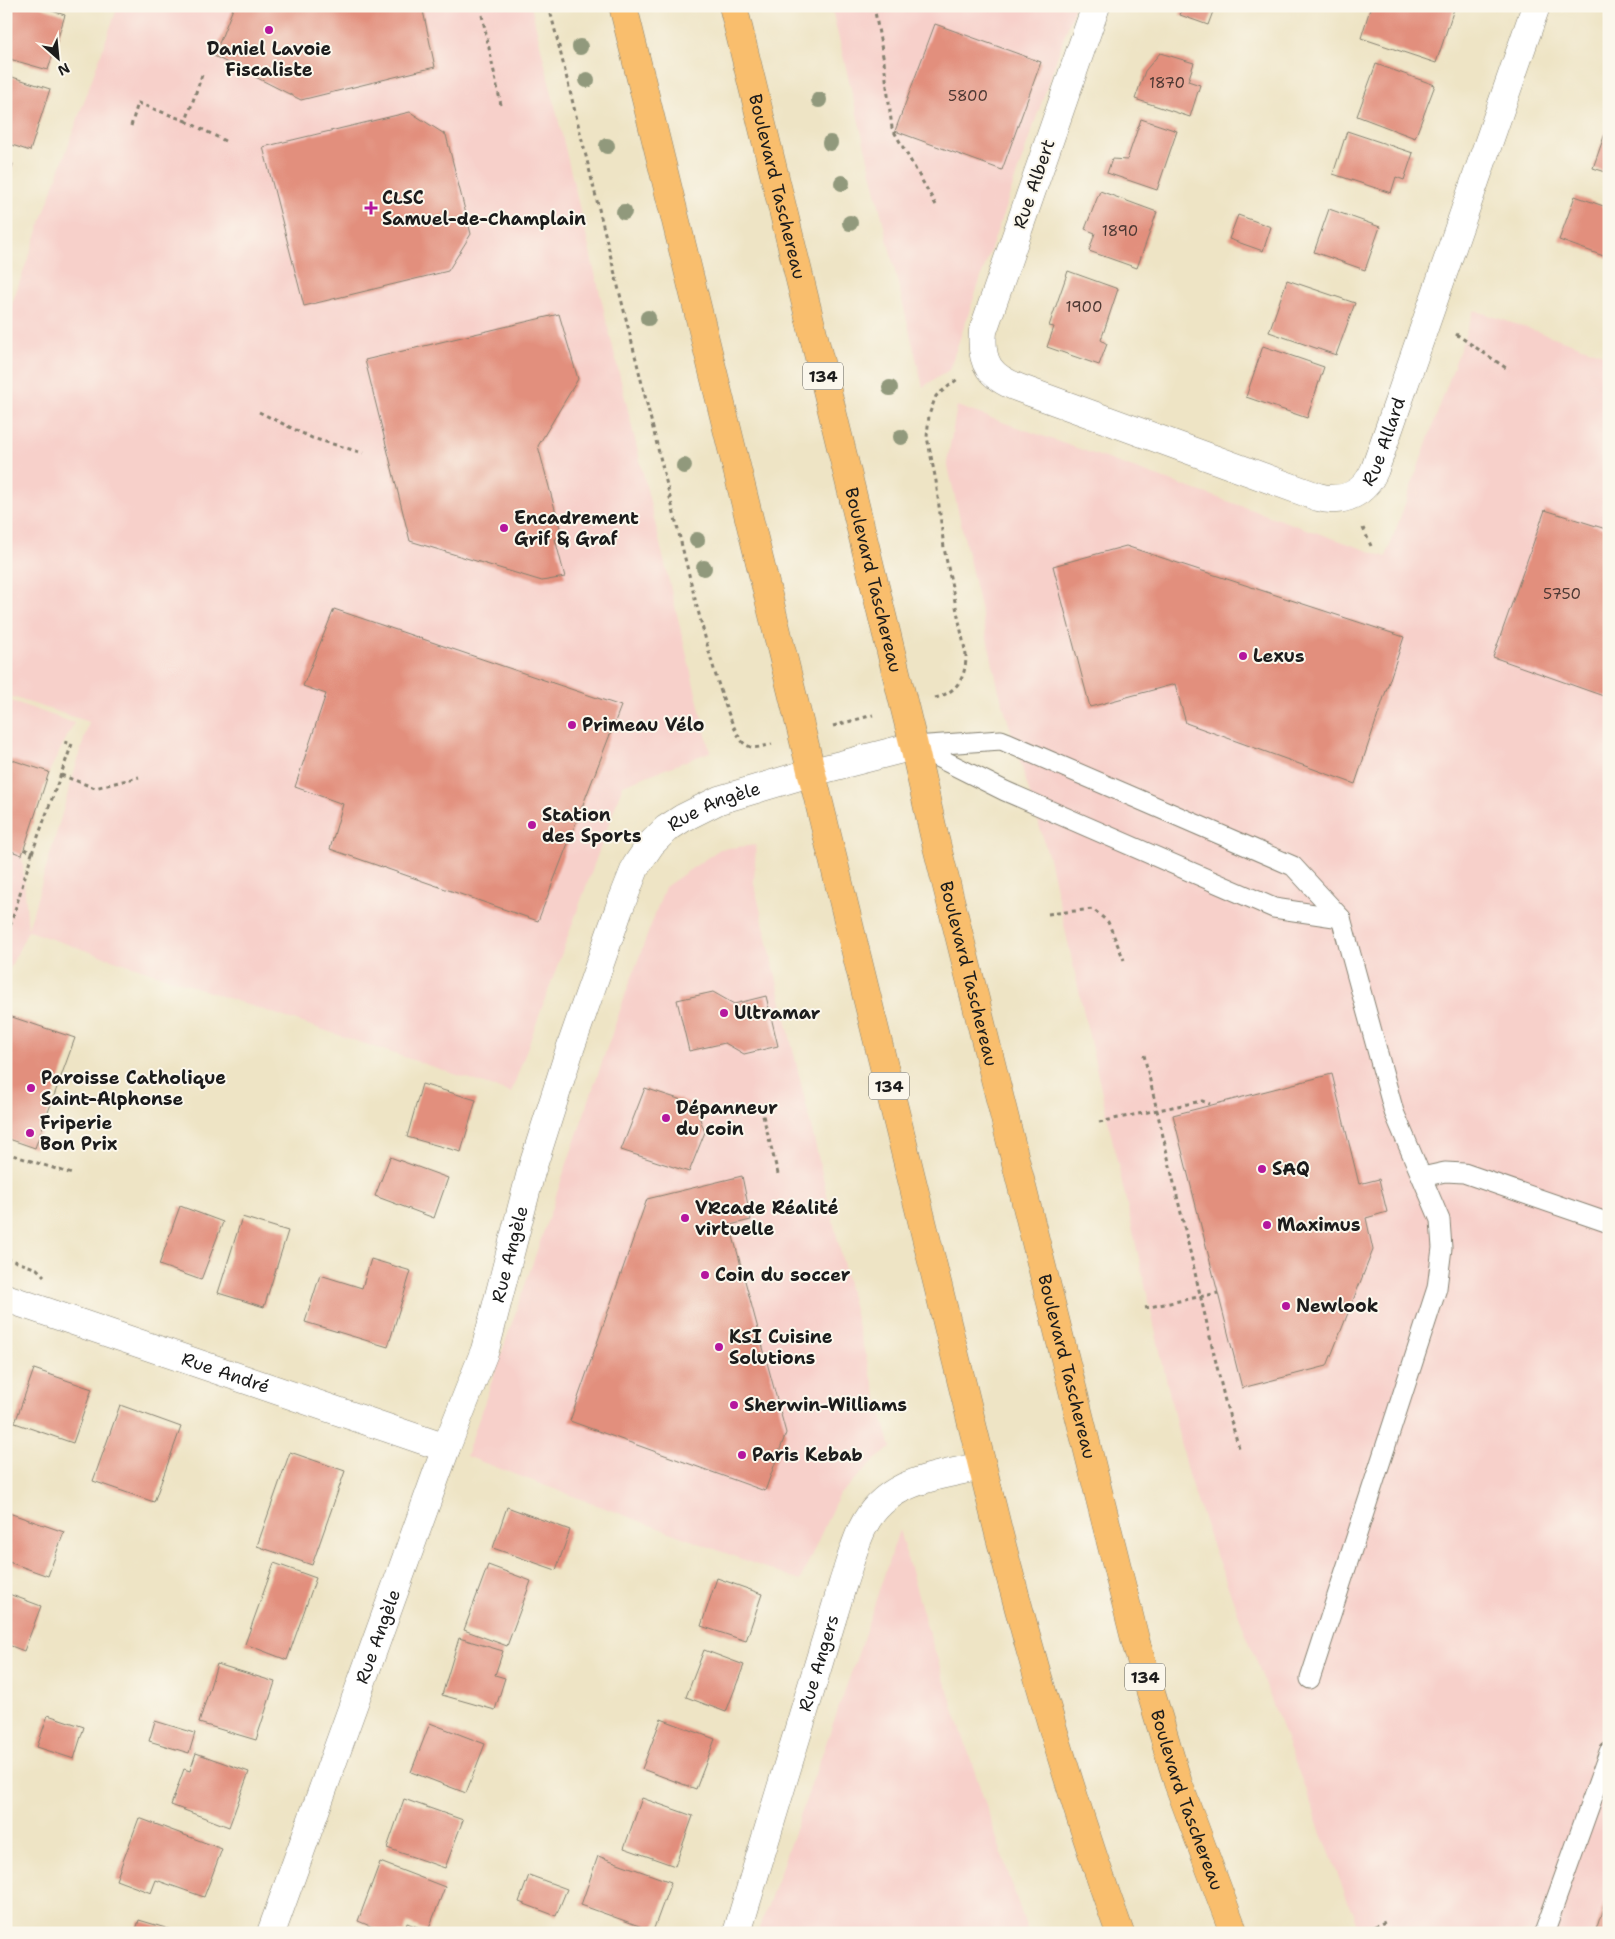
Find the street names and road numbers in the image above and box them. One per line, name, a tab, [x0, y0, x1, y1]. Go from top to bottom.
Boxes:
street label: Boulevard Taschereau	[743, 92, 811, 282]
street label: Rue Albert	[1007, 136, 1061, 232]
road number: 134	[803, 362, 843, 390]
street label: Rue Allard	[1356, 394, 1411, 491]
street label: Boulevard Taschereau	[839, 485, 908, 675]
street label: Rue Angèle	[663, 776, 763, 837]
street label: Boulevard Taschereau	[934, 879, 1003, 1069]
road number: 134	[869, 1072, 909, 1100]
street label: Rue Angèle	[486, 1203, 534, 1305]
street label: Boulevard Taschereau	[1032, 1272, 1102, 1462]
street label: Rue André	[178, 1347, 273, 1399]
street label: Rue Angèle	[350, 1586, 406, 1687]
street label: Rue Angers	[793, 1612, 845, 1714]
road number: 134	[1125, 1664, 1165, 1690]
street label: Boulevard Taschereau	[1145, 1707, 1229, 1894]

